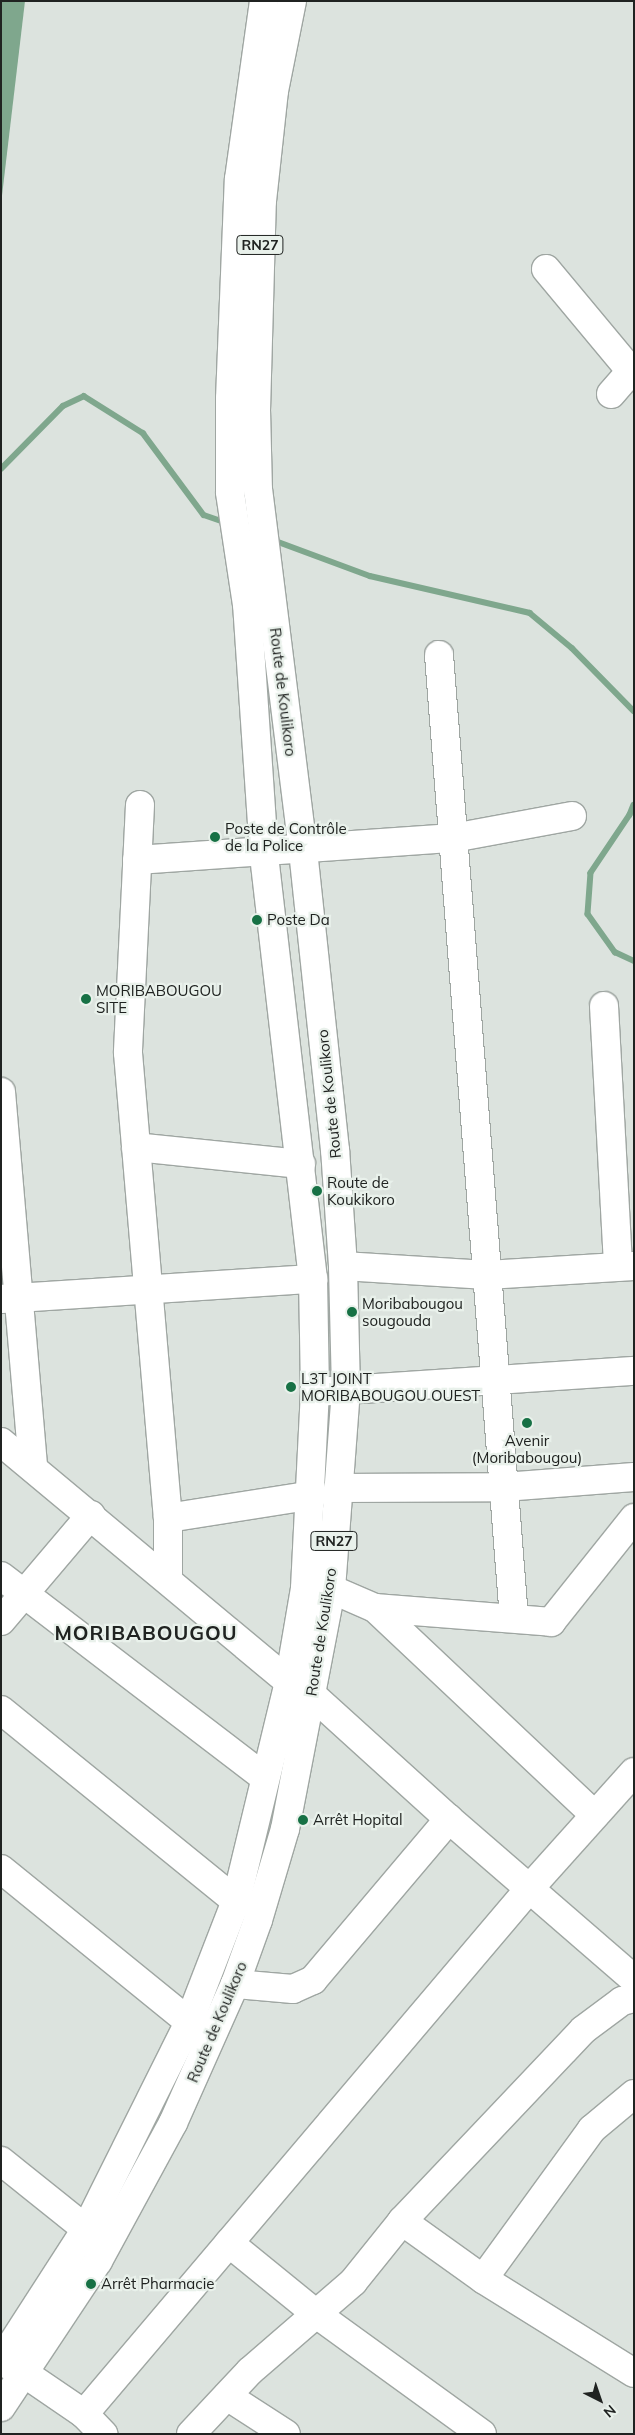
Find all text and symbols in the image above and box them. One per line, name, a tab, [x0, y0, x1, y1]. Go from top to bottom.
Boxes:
road number: RN27	[236, 234, 284, 256]
street label: Route de Koulikoro	[266, 627, 300, 757]
place label: Poste de Contrôle de la Police	[225, 819, 347, 854]
marker: Poste de Contrôle de la Police	[209, 831, 221, 843]
place label: Poste Da	[267, 911, 330, 929]
marker: Poste Da	[251, 914, 263, 926]
place label: MORIBABOUGOU SITE	[96, 981, 222, 1016]
marker: MORIBABOUGOU SITE	[80, 993, 92, 1005]
street label: Route de Koulikoro	[313, 1029, 345, 1159]
place label: Route de Koukikoro	[327, 1173, 395, 1208]
marker: Route de Koukikoro	[311, 1185, 323, 1197]
place label: Moribabougou sougouda	[362, 1294, 463, 1329]
marker: Moribabougou sougouda	[346, 1306, 358, 1318]
place label: L3T JOINT MORIBABOUGOU OUEST	[301, 1369, 480, 1404]
marker: L3T JOINT MORIBABOUGOU OUEST	[285, 1381, 297, 1393]
marker: Avenir (Moribabougou)	[521, 1417, 533, 1429]
place label: Avenir (Moribabougou)	[472, 1431, 582, 1466]
road number: RN27	[310, 1530, 358, 1552]
street label: Route de Koulikoro	[302, 1567, 340, 1697]
district label: MORIBABOUGOU	[53, 1620, 239, 1644]
place label: Arrêt Hopital	[313, 1811, 403, 1829]
marker: Arrêt Hopital	[297, 1814, 309, 1826]
street label: Route de Koulikoro	[183, 1959, 251, 2085]
place label: Arrêt Pharmacie	[101, 2275, 214, 2293]
marker: Arrêt Pharmacie	[85, 2278, 97, 2290]
north arrow	[575, 2375, 625, 2425]
text: N	[600, 2401, 620, 2422]

